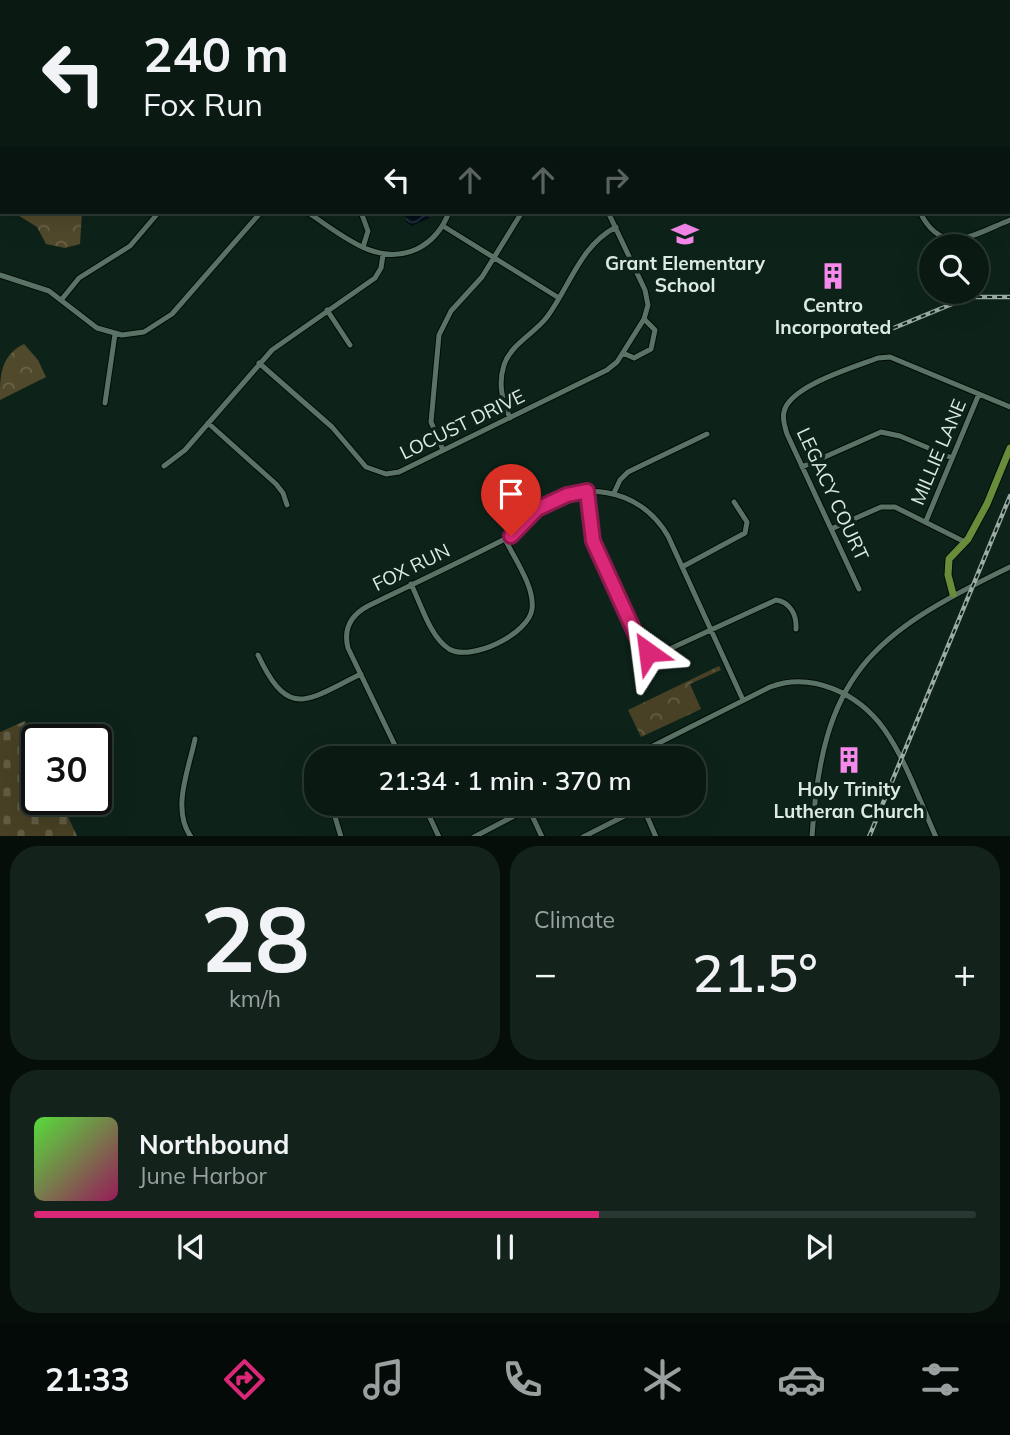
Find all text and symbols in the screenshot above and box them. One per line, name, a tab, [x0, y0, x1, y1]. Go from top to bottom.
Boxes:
text: 240 m	[143, 23, 289, 84]
icon: left	[28, 28, 119, 119]
text: Fox Run	[143, 84, 263, 124]
icon: left	[378, 161, 416, 199]
icon: ahead	[451, 161, 489, 199]
icon: ahead	[524, 161, 562, 199]
icon: right	[597, 161, 635, 199]
school or university icon: Grant Elementary School	[670, 219, 700, 249]
map controls	[919, 234, 989, 304]
button: search	[919, 234, 989, 304]
place label: Grant Elementary School	[605, 251, 766, 297]
building icon: Centro Incorporated	[818, 261, 848, 291]
place label: Centro Incorporated	[775, 293, 891, 339]
street label: LOCUST DRIVE	[396, 383, 528, 465]
street label: MILLIE LANE	[905, 396, 971, 508]
street label: LEGACY COURT	[792, 424, 874, 565]
pin	[481, 464, 541, 536]
icon: arrive	[492, 475, 530, 513]
street label: FOX RUN	[368, 538, 454, 596]
position arrow	[611, 615, 685, 689]
speed limit sign: 30	[21, 724, 112, 815]
building icon: Holy Trinity Lutheran Church	[834, 745, 864, 775]
text: 21:34 · 1 min · 370 m	[378, 764, 632, 797]
place label: Holy Trinity Lutheran Church	[774, 777, 924, 823]
text: 28	[200, 881, 310, 995]
text: Climate	[534, 905, 615, 934]
text: 21.5°	[692, 940, 818, 1005]
text: −	[534, 949, 557, 997]
text: +	[953, 949, 976, 997]
text: km/h	[229, 984, 281, 1013]
text: Northbound	[139, 1128, 289, 1161]
text: June Harbor	[139, 1161, 267, 1190]
icon: previous	[172, 1228, 210, 1266]
icon: pause	[486, 1228, 524, 1266]
icon: next	[800, 1228, 838, 1266]
icon: directions	[220, 1355, 269, 1404]
icon: music	[359, 1355, 408, 1404]
icon: phone	[498, 1355, 547, 1404]
icon: climate	[638, 1355, 687, 1404]
icon: car	[777, 1355, 826, 1404]
icon: filters	[916, 1355, 965, 1404]
text: 21:33	[45, 1359, 130, 1399]

